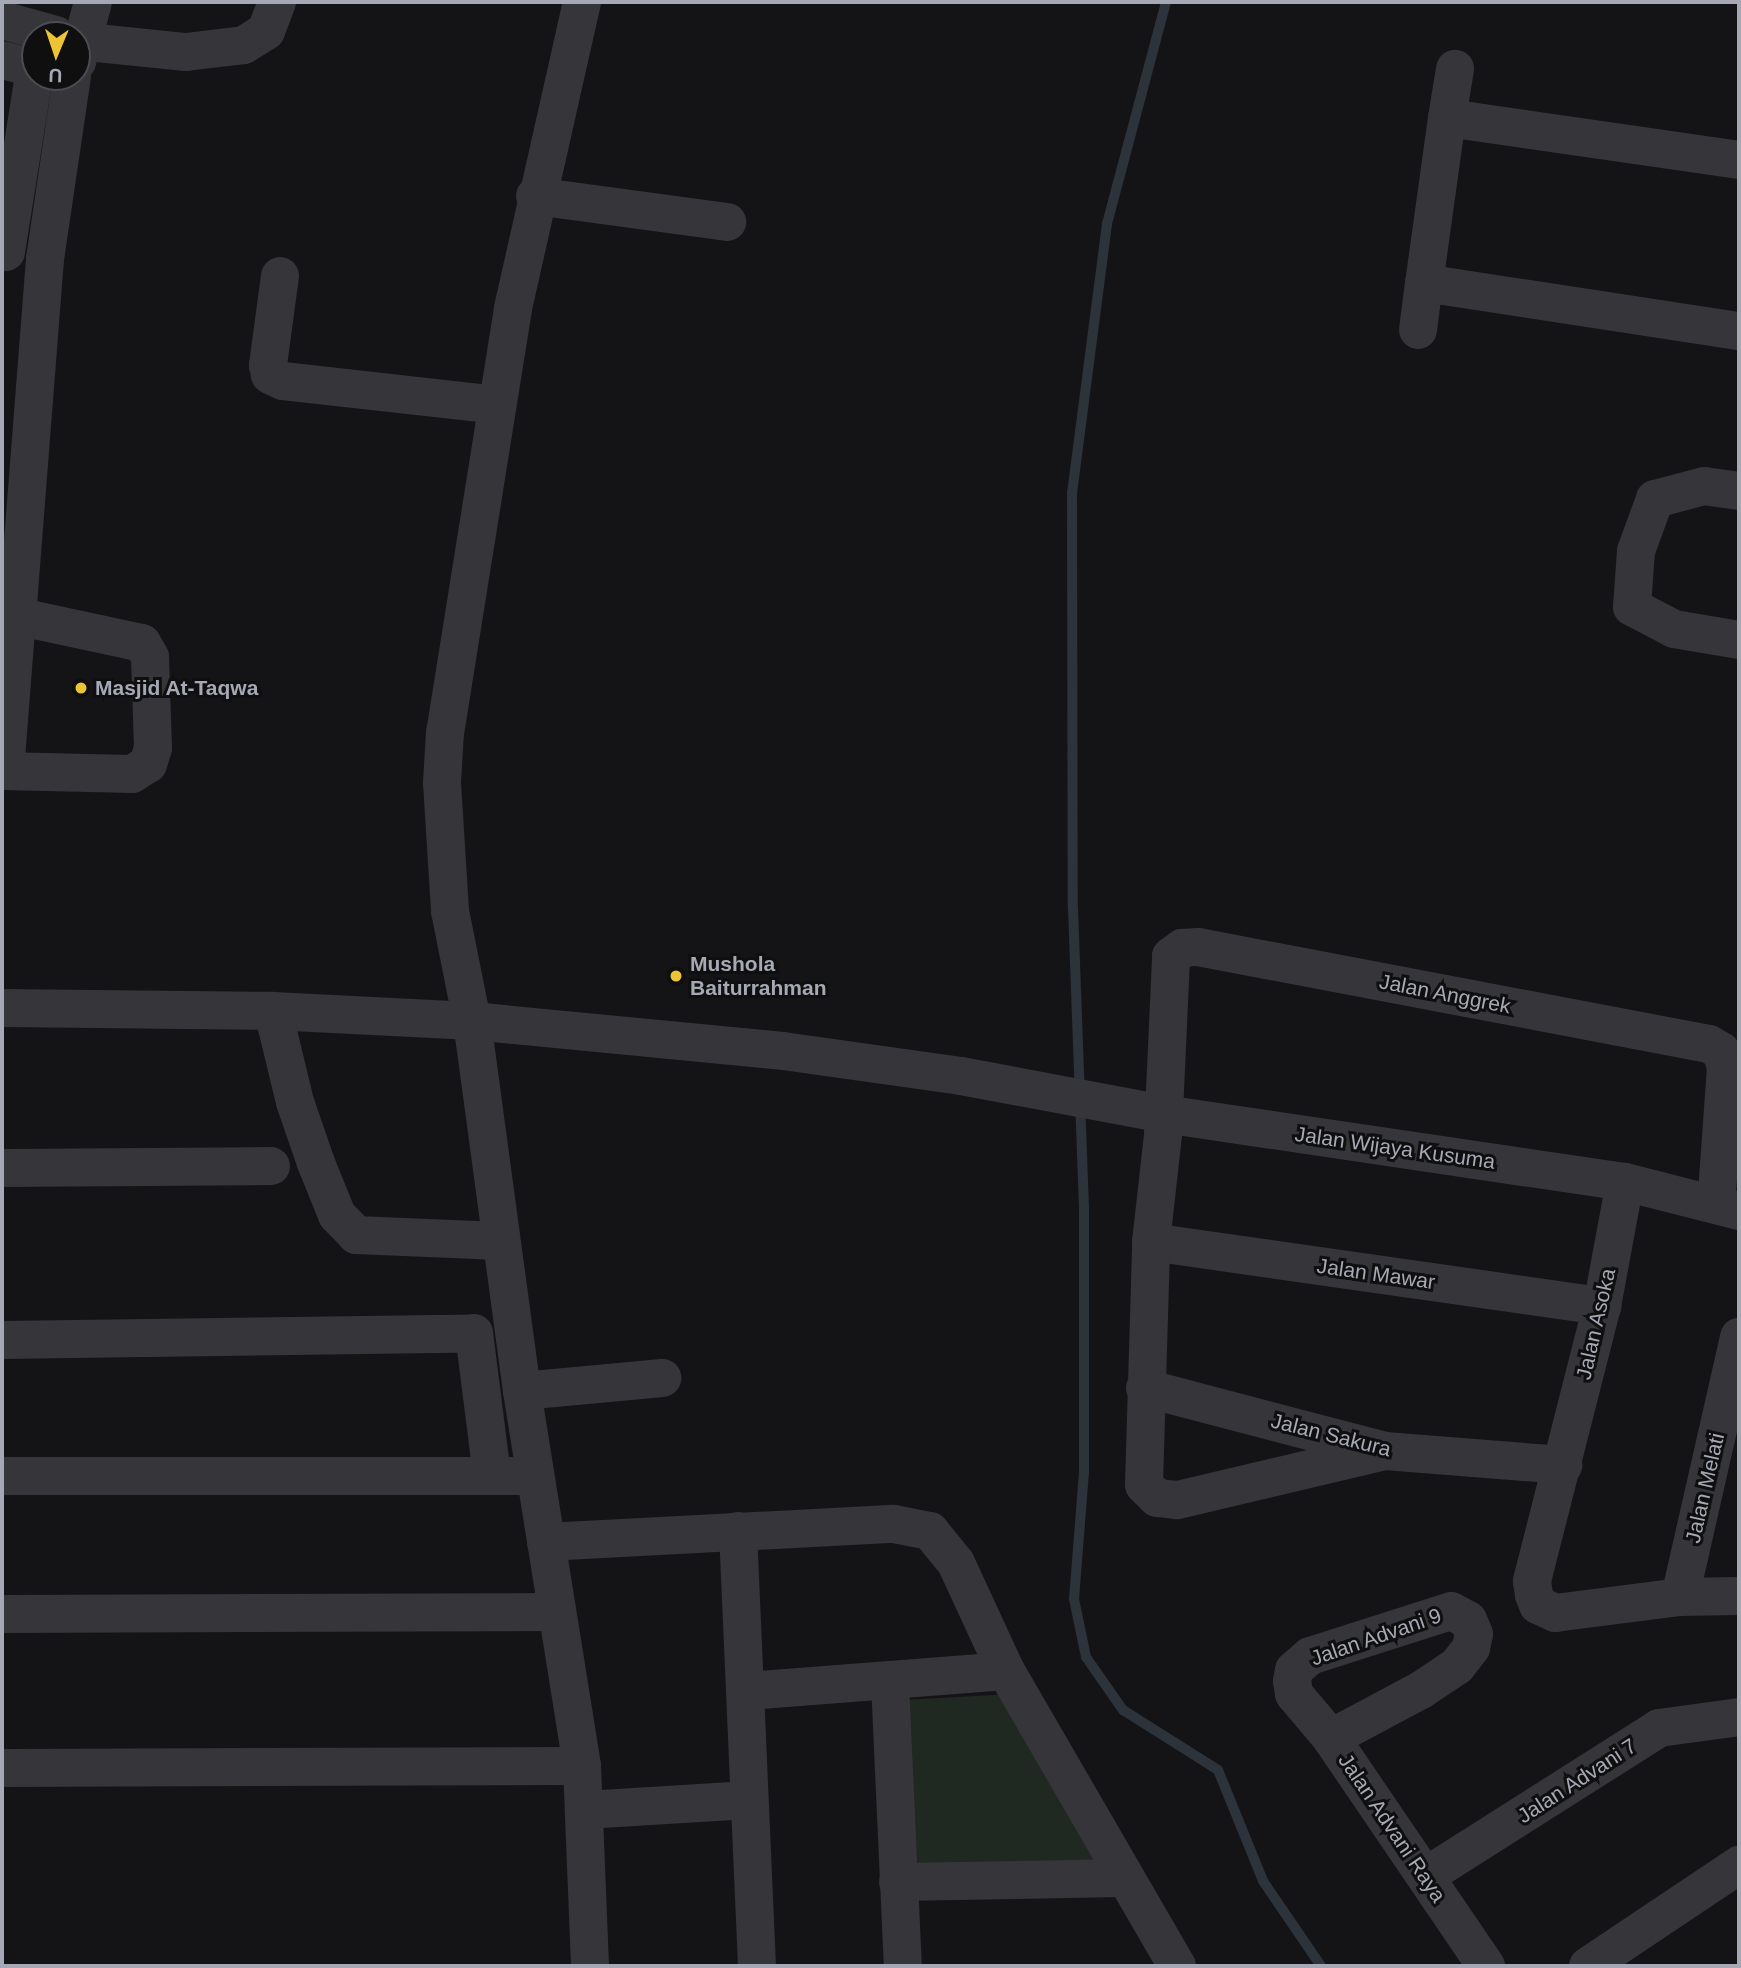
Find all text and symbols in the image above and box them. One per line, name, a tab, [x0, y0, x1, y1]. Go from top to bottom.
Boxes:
north arrow	[21, 21, 91, 91]
text: U	[48, 65, 63, 86]
place label: Masjid At-Taqwa	[95, 675, 259, 701]
marker: Masjid At-Taqwa	[73, 680, 89, 696]
place label: Mushola Baiturrahman	[690, 951, 827, 1001]
marker: Mushola Baiturrahman	[668, 968, 684, 984]
street label: Jalan Anggrek	[1377, 969, 1513, 1019]
street label: Jalan Wijaya Kusuma	[1293, 1121, 1497, 1175]
street label: Jalan Mawar	[1315, 1253, 1437, 1295]
street label: Jalan Asoka	[1571, 1265, 1621, 1383]
street label: Jalan Sakura	[1268, 1408, 1394, 1462]
street label: Jalan Melati	[1680, 1431, 1730, 1545]
street label: Jalan Advani 9	[1307, 1603, 1445, 1671]
street label: Jalan Advani 7	[1512, 1733, 1642, 1829]
street label: Jalan Advani Raya	[1333, 1748, 1451, 1908]

